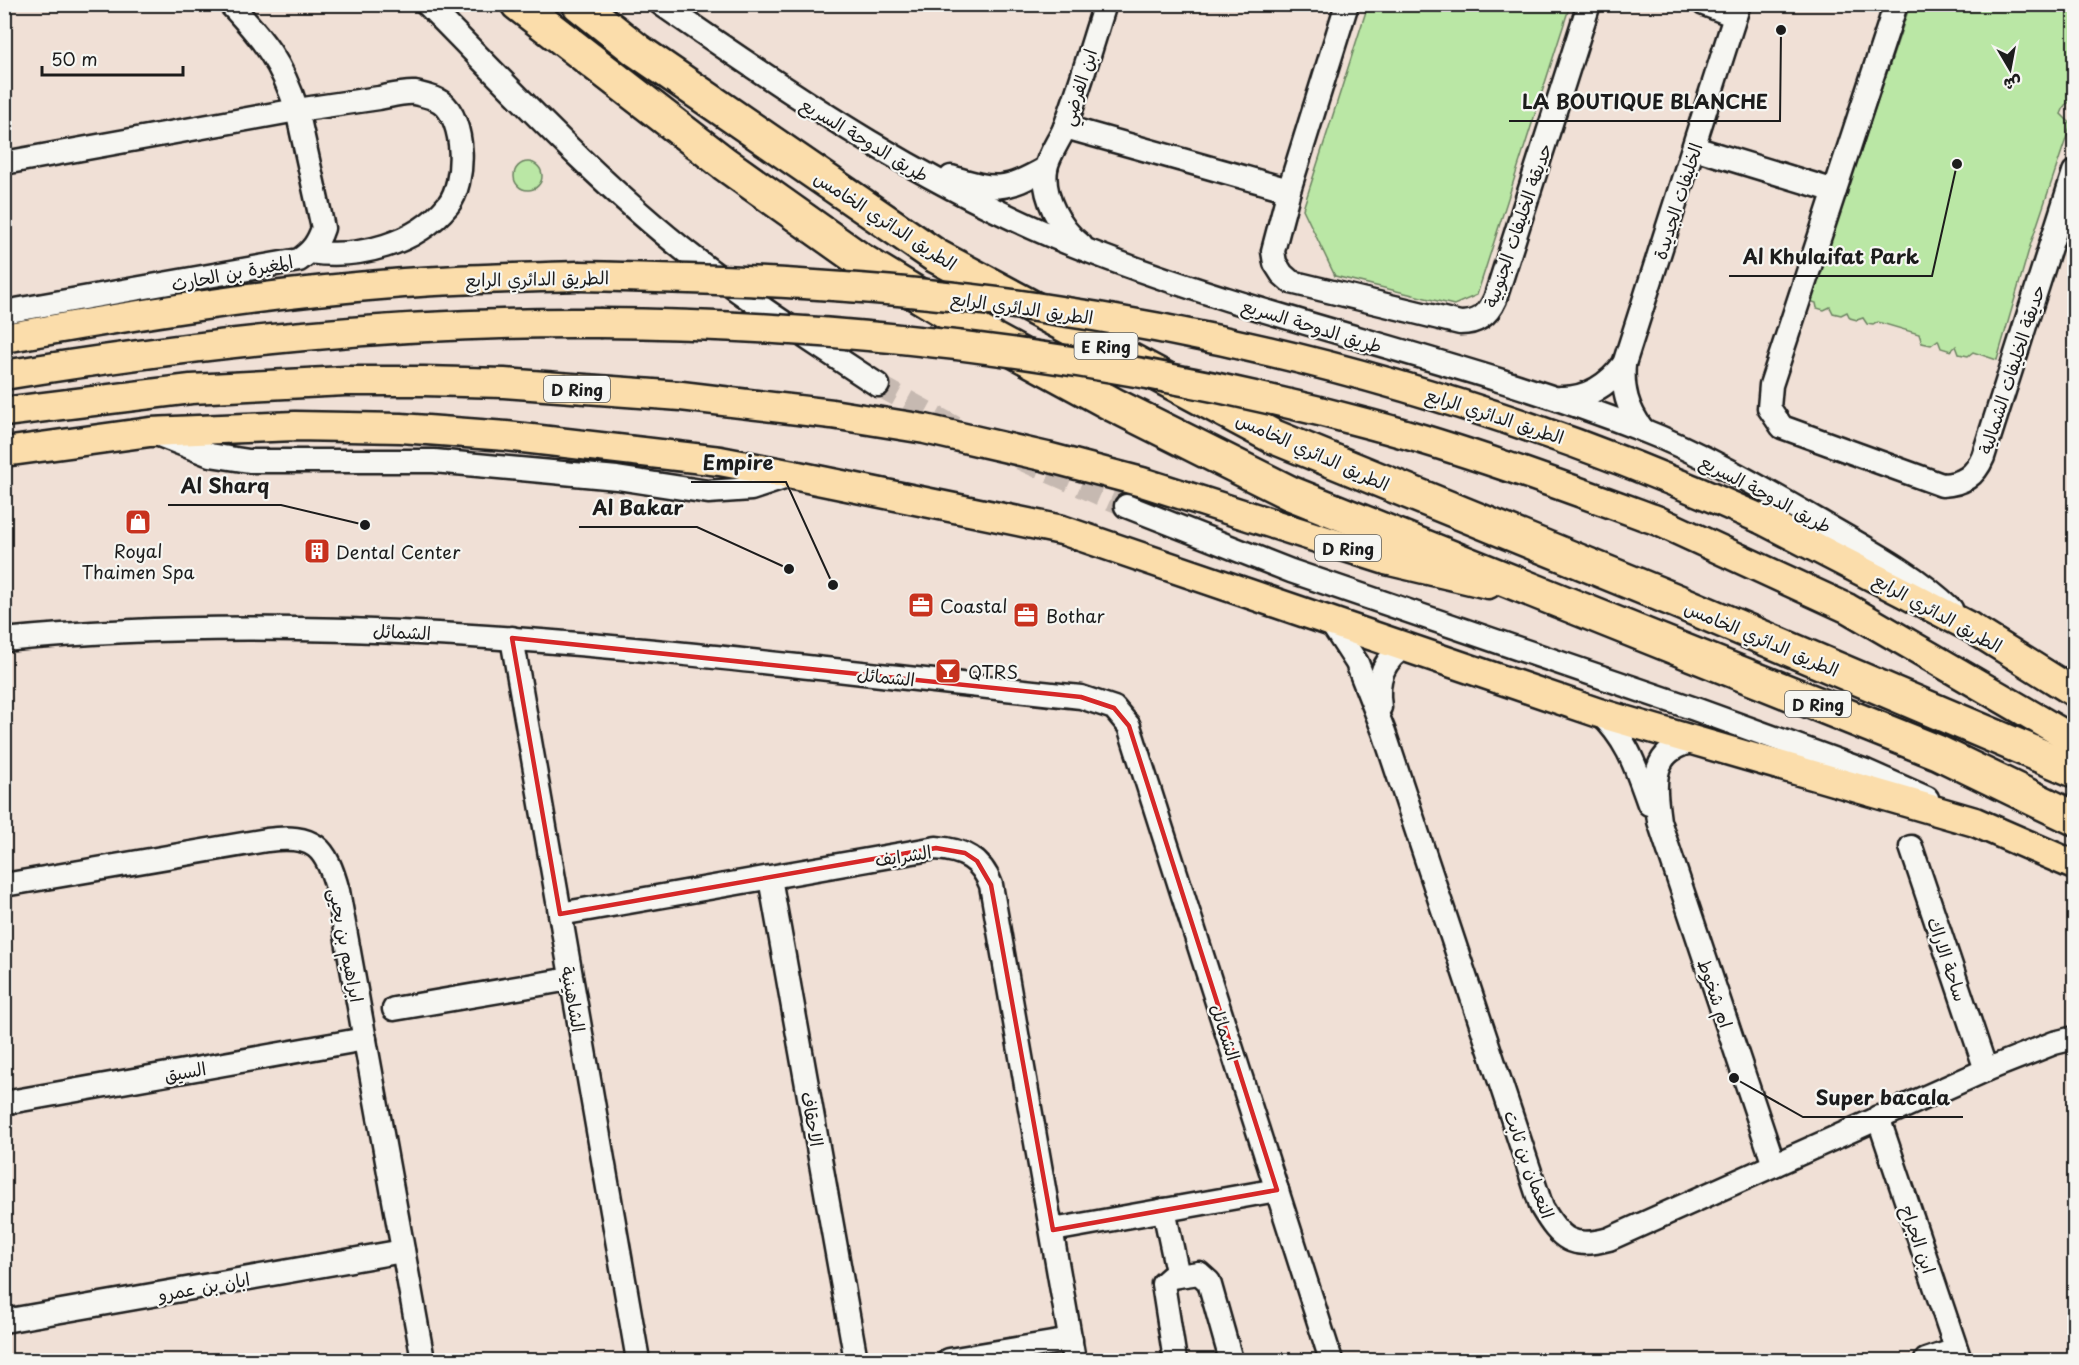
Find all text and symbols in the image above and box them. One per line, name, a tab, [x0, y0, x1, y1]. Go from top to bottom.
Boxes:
scale bar	[42, 39, 183, 77]
north arrow	[1980, 39, 2040, 99]
text: 50 m	[51, 45, 98, 72]
street label: ابن الفرضي	[1053, 45, 1107, 130]
text: ش	[2002, 71, 2024, 98]
callout: LA BOUTIQUE BLANCHE	[1509, 83, 1780, 121]
text: LA BOUTIQUE BLANCHE	[1522, 86, 1768, 116]
street label: طريق الدوحة السريع	[795, 90, 934, 189]
street label: حديقة الخليفات الجنوبية	[1476, 139, 1558, 311]
street label: الخليفات الجديدة	[1645, 139, 1709, 263]
street label: الطريق الدائري الخامس	[809, 164, 963, 277]
callout: Al Khulaifat Park	[1729, 238, 1932, 276]
text: Al Khulaifat Park	[1742, 241, 1920, 271]
street label: المغيرة بن الحارث	[169, 247, 295, 297]
street label: الطريق الدائري الرابع	[465, 263, 609, 294]
street label: حديقة الخليفات الشمالية	[1971, 281, 2051, 457]
street label: الطريق الدائري الرابع	[949, 284, 1095, 331]
street label: طريق الدوحة السريع	[1238, 291, 1386, 360]
road number: E Ring	[1074, 333, 1138, 359]
road number: D Ring	[544, 376, 610, 402]
street label: الطريق الدائري الرابع	[1422, 380, 1568, 451]
street label: الطريق الدائري الخامس	[1232, 405, 1394, 498]
callout: Empire	[691, 444, 786, 482]
text: Empire	[703, 447, 774, 477]
street label: طريق الدوحة السريع	[1695, 447, 1837, 540]
callout: Al Sharq	[168, 467, 281, 505]
text: Al Sharq	[180, 470, 269, 500]
callout: Al Bakar	[579, 489, 697, 527]
text: Al Bakar	[591, 492, 684, 522]
shop icon: Royal Thaimen Spa	[123, 507, 153, 537]
road number: D Ring	[1315, 535, 1381, 561]
building icon: Dental Center	[302, 536, 332, 566]
place label: Royal Thaimen Spa	[81, 537, 195, 585]
place label: Dental Center	[336, 538, 461, 565]
street label: الطريق الدائري الرابع	[1868, 565, 2007, 660]
office icon: Coastal	[906, 590, 936, 620]
place label: Coastal	[940, 592, 1007, 619]
street label: الطريق الدائري الخامس	[1680, 593, 1843, 684]
office icon: Bothar	[1011, 600, 1041, 630]
place label: Bothar	[1046, 602, 1106, 629]
street label: الشمائل	[372, 616, 432, 646]
bar icon: QTRS	[933, 656, 963, 686]
place label: QTRS	[968, 658, 1018, 685]
street label: الشمائل	[856, 660, 916, 692]
road number: D Ring	[1785, 691, 1851, 717]
street label: الشرايف	[873, 837, 933, 873]
street label: ابراهيم بن يحيى	[321, 885, 371, 1005]
street label: ساحة الاراك	[1921, 913, 1975, 1005]
street label: ام شخوط	[1690, 955, 1740, 1032]
street label: الشاهينية	[555, 964, 593, 1034]
street label: الشمائل	[1204, 1000, 1248, 1064]
street label: السيق	[162, 1054, 208, 1088]
callout: Super bacala	[1803, 1079, 1963, 1117]
text: Super bacala	[1816, 1082, 1950, 1112]
street label: الاحقاف	[795, 1089, 831, 1149]
street label: النعمان بن ثابت	[1498, 1106, 1562, 1222]
street label: ابن الجراح	[1895, 1201, 1943, 1277]
street label: ابان بن عمرو	[154, 1265, 252, 1308]

